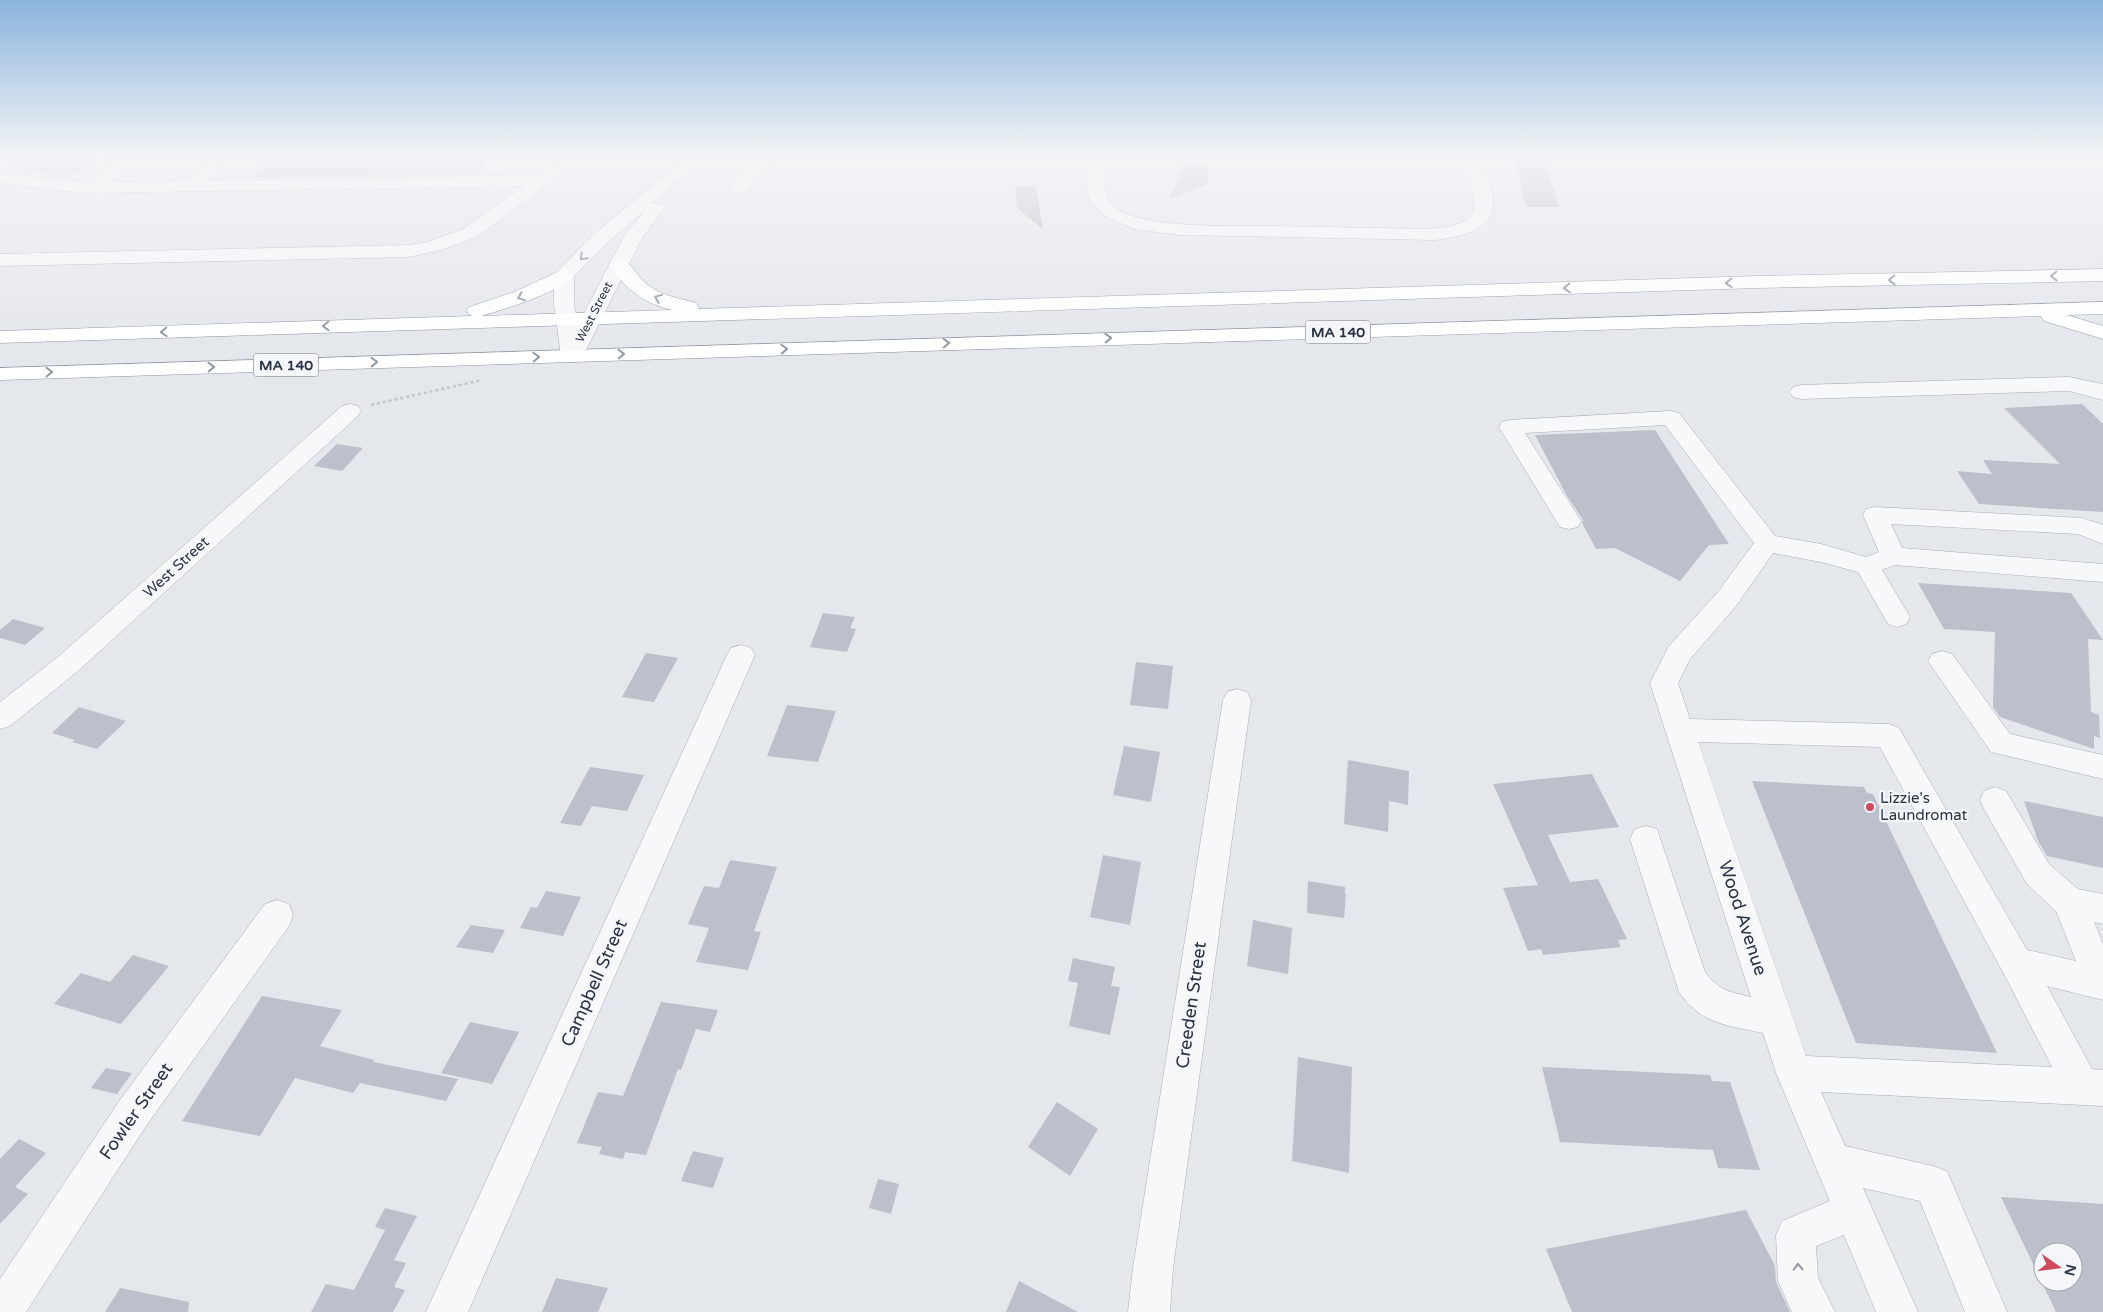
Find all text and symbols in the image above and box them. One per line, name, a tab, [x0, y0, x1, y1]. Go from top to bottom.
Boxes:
one-way arrow	[579, 251, 588, 260]
one-way arrow	[2050, 271, 2058, 282]
one-way arrow	[1888, 274, 1896, 285]
one-way arrow	[1725, 278, 1733, 288]
street label: West Street	[573, 279, 615, 345]
one-way arrow	[1563, 283, 1571, 294]
one-way arrow	[517, 291, 526, 302]
one-way arrow	[654, 294, 663, 305]
one-way arrow	[322, 321, 330, 332]
road number: MA 140	[1306, 321, 1370, 344]
one-way arrow	[160, 326, 168, 337]
one-way arrow	[1105, 333, 1113, 344]
one-way arrow	[942, 338, 950, 349]
one-way arrow	[780, 344, 788, 354]
one-way arrow	[617, 349, 625, 360]
one-way arrow	[532, 352, 540, 362]
road number: MA 140	[254, 354, 318, 376]
one-way arrow	[370, 357, 378, 368]
one-way arrow	[207, 362, 215, 373]
one-way arrow	[45, 367, 53, 378]
street label: West Street	[139, 532, 213, 601]
place label: Lizzie's Laundromat	[1880, 789, 1967, 824]
marker: Lizzie's Laundromat	[1864, 801, 1876, 813]
street label: Wood Avenue	[1714, 858, 1772, 978]
street label: Campbell Street	[556, 916, 632, 1050]
street label: Creeden Street	[1171, 940, 1211, 1070]
street label: Fowler Street	[95, 1058, 177, 1164]
north arrow	[2033, 1242, 2083, 1292]
one-way arrow	[1792, 1263, 1803, 1271]
text: N	[2061, 1263, 2080, 1278]

